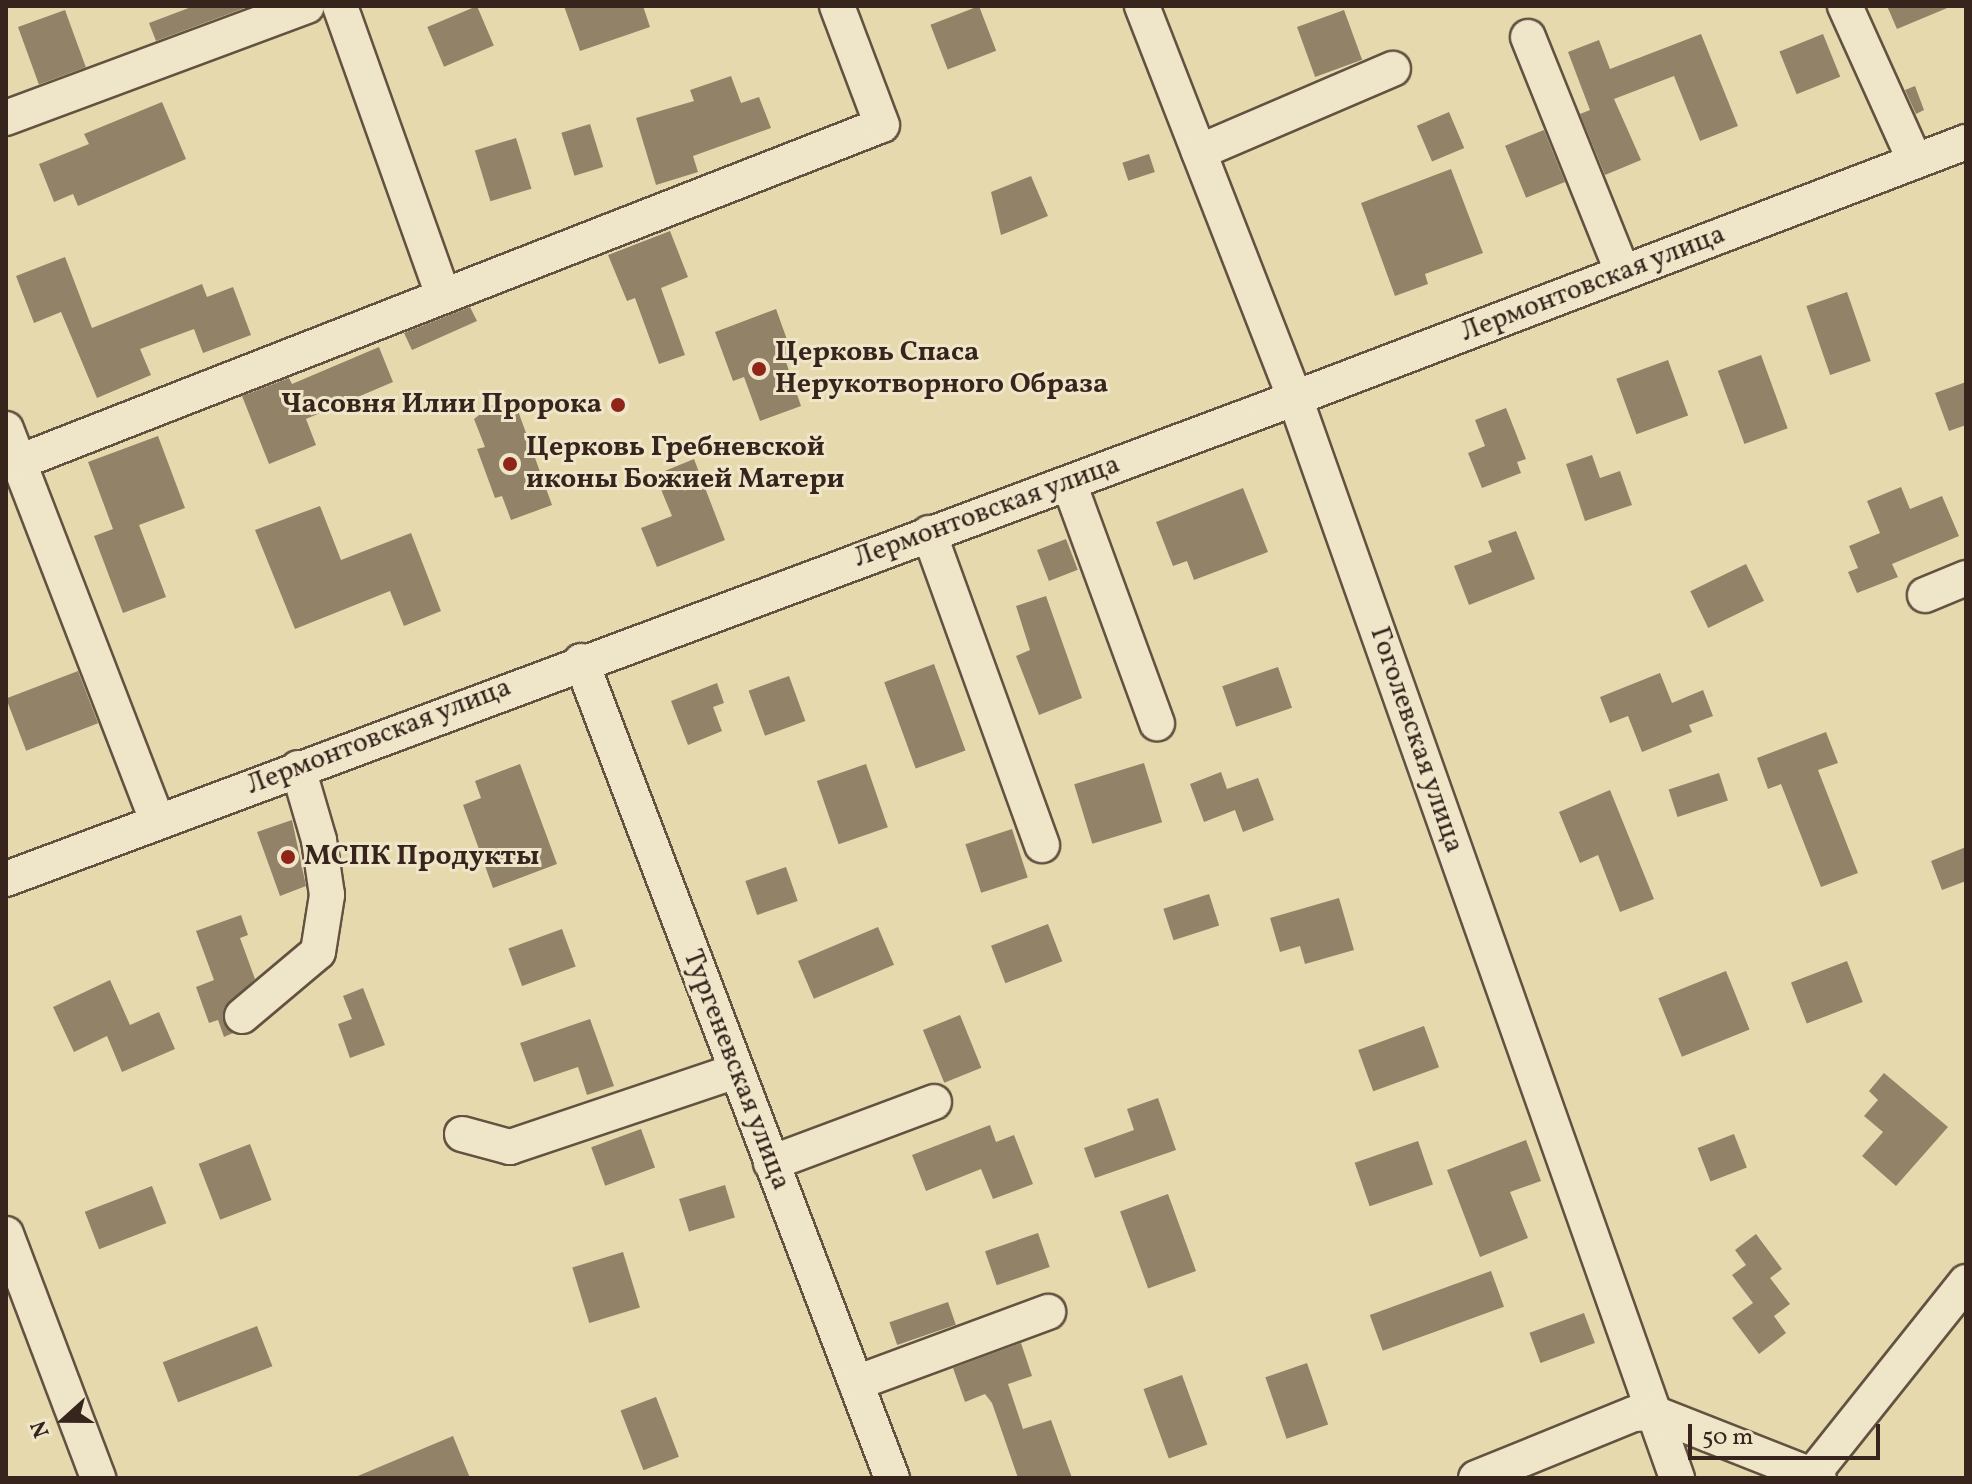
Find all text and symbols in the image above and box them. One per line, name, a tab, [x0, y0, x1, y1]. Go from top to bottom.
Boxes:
street label: Лермонтовская улица	[1456, 218, 1730, 350]
place label: Церковь Спаса Нерукотворного Образа	[775, 336, 1108, 402]
marker: Церковь Спаса Нерукотворного Образа	[750, 360, 768, 378]
place label: Часовня Илии Пророка	[281, 388, 602, 422]
marker: Часовня Илии Пророка	[609, 396, 627, 414]
place label: Церковь Гребневской иконы Божией Матери	[526, 431, 844, 497]
street label: Лермонтовская улица	[849, 448, 1125, 576]
marker: Церковь Гребневской иконы Божией Матери	[501, 455, 519, 473]
street label: Гоголевская улица	[1361, 622, 1471, 858]
street label: Лермонтовская улица	[242, 671, 516, 803]
place label: МСПК Продукты	[304, 840, 539, 874]
marker: МСПК Продукты	[279, 848, 297, 866]
street label: Тургеневская улица	[675, 945, 797, 1195]
north arrow	[24, 1380, 104, 1460]
scale bar	[1692, 1408, 1884, 1458]
text: N	[24, 1416, 58, 1442]
text: 50 m	[1702, 1421, 1754, 1455]

